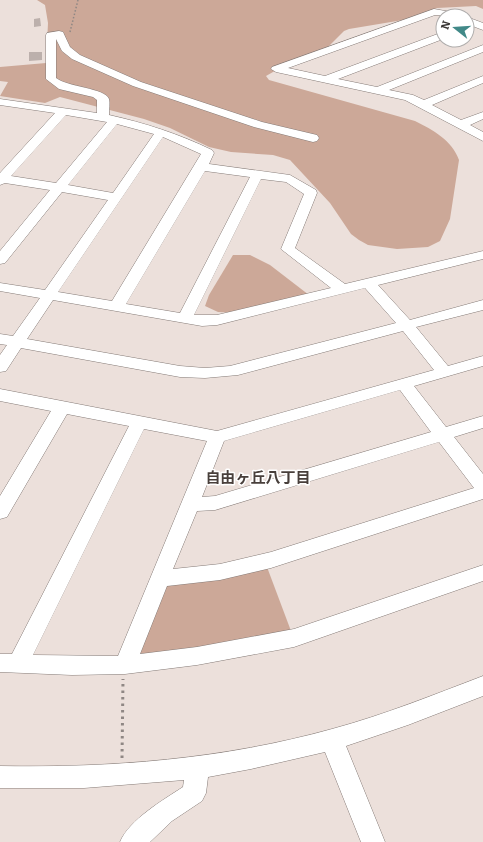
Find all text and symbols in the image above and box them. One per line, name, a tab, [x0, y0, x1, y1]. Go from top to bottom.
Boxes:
north arrow	[435, 8, 475, 48]
text: N	[438, 19, 454, 31]
district label: 自由ヶ丘八丁目	[205, 469, 311, 487]

